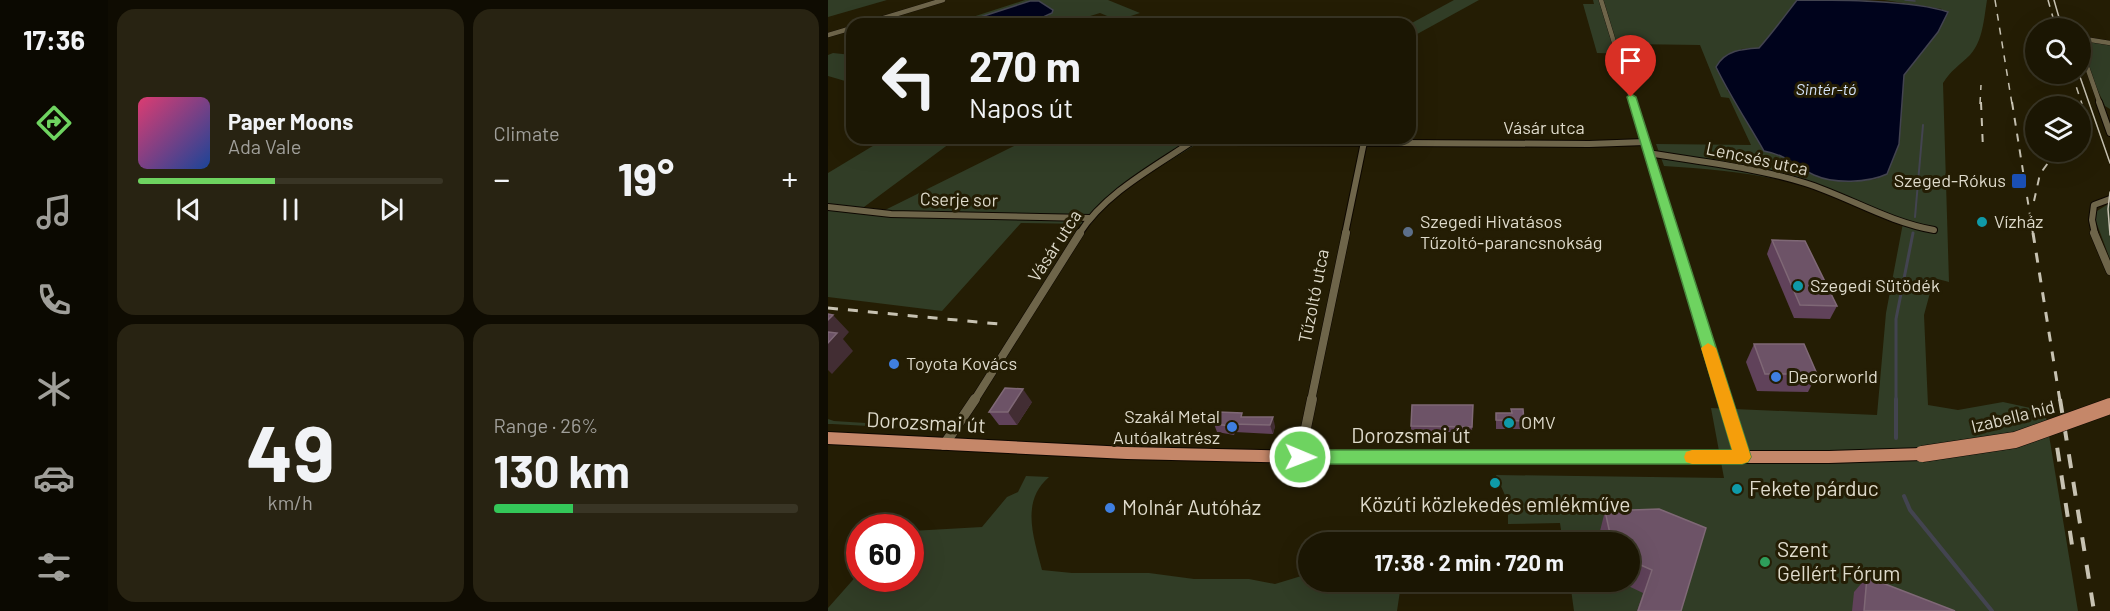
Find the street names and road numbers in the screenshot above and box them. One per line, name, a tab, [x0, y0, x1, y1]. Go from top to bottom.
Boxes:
street label: Vásár utca	[1503, 116, 1585, 138]
street label: Lencsés utca	[1704, 136, 1810, 180]
street label: Cserje sor	[920, 187, 999, 211]
street label: Vásár utca	[1023, 205, 1086, 286]
street label: Tűzoltó utca	[1293, 247, 1333, 345]
street label: Izabella híd	[1969, 395, 2057, 437]
street label: Dorozsmai út	[866, 406, 986, 437]
street label: Dorozsmai út	[1351, 422, 1471, 447]

